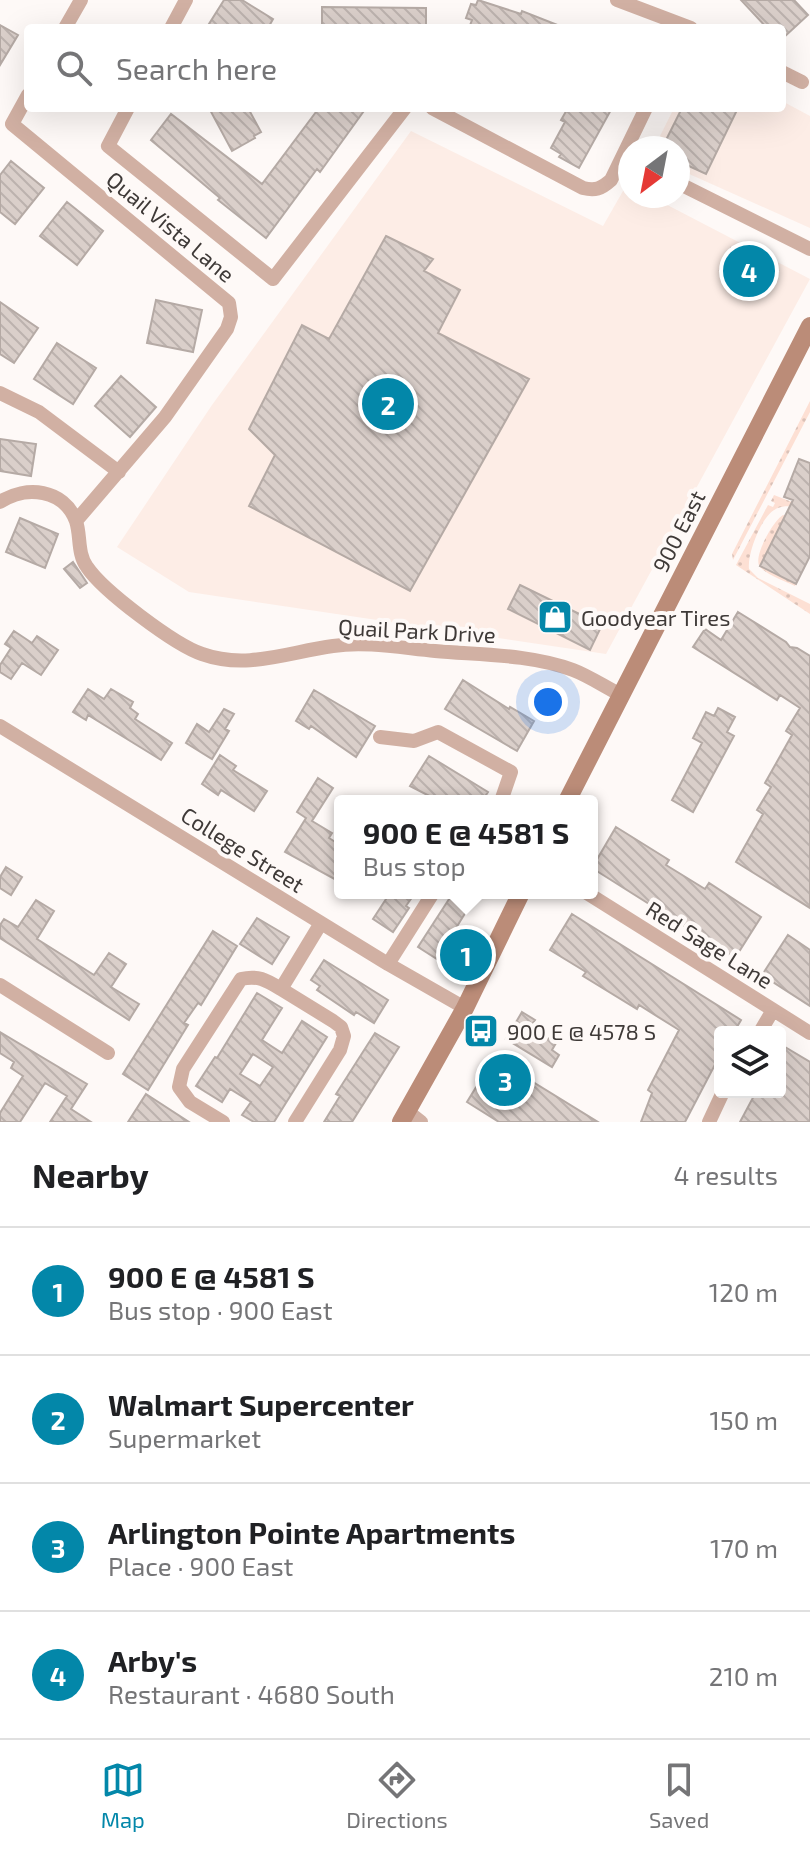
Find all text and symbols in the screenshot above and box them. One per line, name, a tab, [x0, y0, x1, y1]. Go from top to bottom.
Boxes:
search box	[24, 24, 786, 112]
icon: search	[52, 46, 96, 90]
text: Search here	[116, 50, 277, 86]
north arrow	[618, 136, 690, 208]
street label: Quail Vista Lane	[101, 165, 240, 288]
pin: 4	[723, 241, 775, 301]
pin: 2	[362, 374, 414, 434]
street label: 900 East	[646, 486, 710, 576]
shop icon: Goodyear Tires	[536, 598, 574, 636]
place label: Goodyear Tires	[581, 604, 730, 630]
street label: Quail Park Drive	[338, 613, 496, 648]
your location	[528, 682, 568, 722]
popup	[334, 795, 598, 899]
street label: College Street	[177, 801, 309, 897]
text: 900 E @ 4581 S	[363, 814, 569, 850]
text: Bus stop	[363, 850, 466, 881]
street label: Red Sage Lane	[642, 895, 778, 993]
pin: 1	[440, 925, 492, 985]
bus stop icon: 900 E @ 4578 S	[462, 1012, 500, 1050]
place label: 900 E @ 4578 S	[507, 1018, 656, 1044]
map controls	[714, 1026, 786, 1098]
button: layers	[714, 1026, 786, 1098]
pin: 3	[479, 1050, 531, 1110]
text: Nearby	[32, 1154, 149, 1195]
text: 4 results	[673, 1159, 778, 1190]
text: 900 E @ 4581 S	[108, 1258, 315, 1294]
text: 1	[52, 1276, 64, 1307]
text: 120 m	[709, 1276, 778, 1307]
text: Bus stop · 900 East	[108, 1294, 333, 1325]
text: Walmart Supercenter	[108, 1386, 414, 1422]
text: 2	[50, 1404, 66, 1435]
text: 150 m	[709, 1404, 778, 1435]
text: Supermarket	[108, 1422, 261, 1453]
text: Arlington Pointe Apartments	[108, 1514, 515, 1550]
text: 3	[51, 1532, 65, 1563]
text: 170 m	[710, 1532, 778, 1563]
text: Place · 900 East	[108, 1550, 294, 1581]
text: Arby's	[108, 1642, 197, 1678]
text: 4	[50, 1660, 66, 1691]
text: 210 m	[709, 1660, 778, 1691]
text: Restaurant · 4680 South	[108, 1678, 395, 1709]
tab: Map	[101, 1758, 145, 1832]
tab: Directions	[346, 1758, 448, 1832]
tab: Saved	[649, 1758, 709, 1832]

